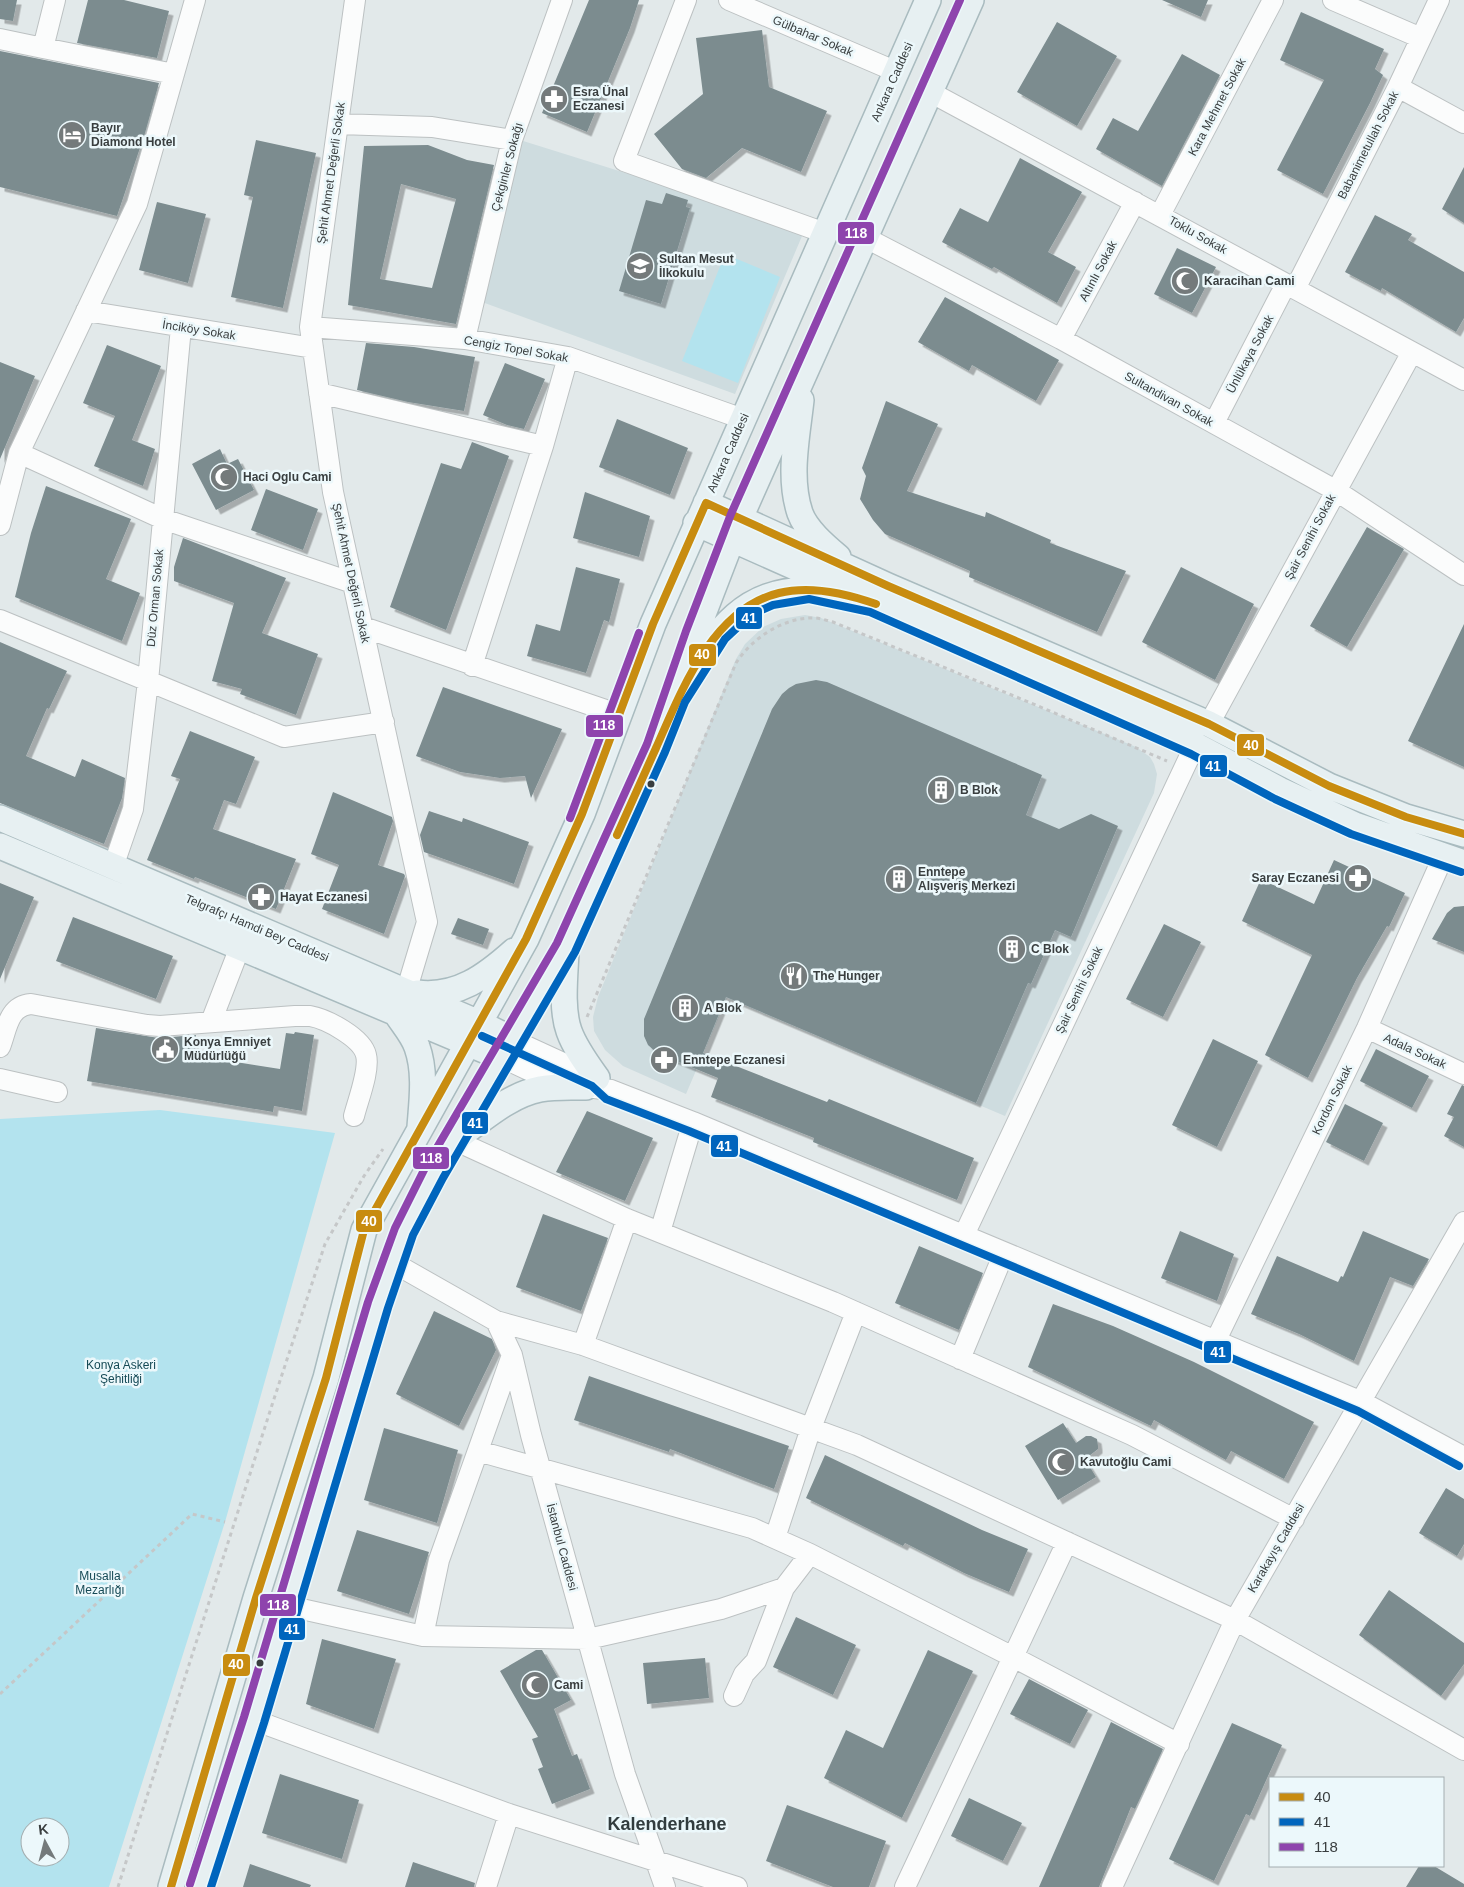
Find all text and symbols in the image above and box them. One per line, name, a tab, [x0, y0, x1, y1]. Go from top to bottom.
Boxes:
street label: Gülbahar Sokak	[771, 13, 856, 60]
street label: Ankara Caddesi	[868, 40, 916, 124]
street label: Kara Mehmet Sokak	[1185, 55, 1249, 158]
pharmacy icon: Esra Ünal Eczanesi	[539, 84, 569, 114]
place label: Esra Ünal Eczanesi	[573, 84, 628, 113]
street label: Babanimetullah Sokak	[1335, 88, 1402, 201]
street label: Şehit Ahmet Değerli Sokak	[314, 100, 348, 245]
hotel icon: Bayır Diamond Hotel	[57, 120, 87, 150]
place label: Bayır Diamond Hotel	[91, 121, 176, 149]
street label: Çekginler Sokağı	[488, 121, 526, 213]
street label: Toklu Sokak	[1166, 213, 1231, 257]
line badge: 118	[837, 221, 875, 245]
text: 118	[845, 225, 868, 241]
street label: Altınlı Sokak	[1076, 237, 1120, 304]
school or university icon: Sultan Mesut İlkokulu	[625, 251, 655, 281]
place label: Sultan Mesut İlkokulu	[659, 252, 734, 280]
mosque icon: Karacihan Cami	[1170, 266, 1200, 296]
place label: Karacihan Cami	[1204, 274, 1295, 288]
street label: Ünlükaya Sokak	[1223, 312, 1277, 396]
street label: İnciköy Sokak	[161, 317, 238, 343]
street label: Cengiz Topel Sokak	[463, 333, 570, 365]
street label: Sultandivan Sokak	[1122, 369, 1217, 430]
street label: Ankara Caddesi	[704, 411, 752, 495]
mosque icon: Haci Oglu Cami	[209, 462, 239, 492]
place label: Haci Oglu Cami	[243, 470, 332, 484]
street label: Şair Senihi Sokak	[1282, 491, 1339, 582]
street label: Şehit Ahmet Değerli Sokak	[329, 502, 373, 645]
street label: Düz Orman Sokak	[144, 548, 166, 647]
line badge: 41	[735, 606, 763, 630]
text: 41	[741, 610, 757, 626]
line badge: 40	[688, 643, 717, 667]
text: 40	[694, 646, 710, 662]
line badge: 118	[585, 714, 624, 738]
text: 118	[593, 717, 616, 733]
line badge: 40	[1236, 733, 1265, 757]
text: 40	[1243, 737, 1259, 753]
line badge: 41	[1199, 754, 1228, 778]
text: 41	[1205, 758, 1221, 774]
building icon: B Blok	[926, 775, 956, 805]
unlabelled marker	[646, 779, 656, 789]
place label: B Blok	[960, 783, 998, 797]
pharmacy icon: Saray Eczanesi	[1343, 863, 1373, 893]
building icon: Enntepe Alışveriş Merkezi	[884, 864, 914, 894]
place label: Enntepe Alışveriş Merkezi	[918, 865, 1015, 893]
place label: Saray Eczanesi	[1252, 871, 1339, 885]
pharmacy icon: Hayat Eczanesi	[246, 882, 276, 912]
place label: Hayat Eczanesi	[280, 890, 367, 904]
street label: Telgrafçı Hamdi Bey Caddesi	[183, 891, 331, 965]
building icon: C Blok	[997, 934, 1027, 964]
place label: C Blok	[1031, 942, 1069, 956]
street label: Şair Senihi Sokak	[1053, 943, 1106, 1036]
restaurant icon: The Hunger	[779, 961, 809, 991]
place label: The Hunger	[813, 969, 880, 983]
building icon: A Blok	[670, 993, 700, 1023]
place label: A Blok	[704, 1001, 742, 1015]
street label: Adala Sokak	[1382, 1030, 1449, 1072]
public building icon: Konya Emniyet Müdürlüğü	[150, 1034, 180, 1064]
place label: Konya Emniyet Müdürlüğü	[184, 1035, 271, 1063]
pharmacy icon: Enntepe Eczanesi	[649, 1045, 679, 1075]
place label: Enntepe Eczanesi	[683, 1053, 785, 1067]
street label: Kordon Sokak	[1309, 1062, 1355, 1137]
line badge: 41	[461, 1111, 489, 1135]
text: 41	[467, 1115, 483, 1131]
line badge: 41	[710, 1134, 739, 1158]
text: 41	[716, 1138, 732, 1154]
line badge: 118	[412, 1146, 450, 1170]
text: 118	[420, 1150, 443, 1166]
line badge: 40	[355, 1209, 383, 1233]
text: 40	[361, 1213, 377, 1229]
line badge: 41	[1203, 1340, 1232, 1364]
text: 41	[1210, 1344, 1226, 1360]
park label: Konya Askeri Şehitliği	[86, 1358, 156, 1386]
mosque icon: Kavutoğlu Cami	[1046, 1447, 1076, 1477]
place label: Kavutoğlu Cami	[1080, 1455, 1171, 1469]
street label: Karakayış Caddesi	[1245, 1501, 1307, 1595]
street label: İstanbul Caddesi	[544, 1502, 580, 1592]
park label: Musalla Mezarlığı	[75, 1569, 125, 1597]
line badge: 118	[259, 1593, 297, 1617]
text: 118	[267, 1597, 290, 1613]
line badge: 41	[278, 1617, 306, 1641]
text: 41	[284, 1621, 300, 1637]
line badge: 40	[222, 1653, 251, 1677]
text: 40	[228, 1656, 244, 1672]
unlabelled marker	[255, 1658, 265, 1668]
mosque icon: Cami	[520, 1670, 550, 1700]
place label: Cami	[554, 1678, 583, 1692]
legend	[1269, 1777, 1444, 1867]
text: 40	[1314, 1788, 1331, 1805]
text: 41	[1314, 1813, 1331, 1830]
district label: Kalenderhane	[607, 1814, 727, 1834]
north arrow	[20, 1817, 70, 1867]
text: K	[37, 1821, 49, 1838]
text: 118	[1314, 1838, 1338, 1855]

